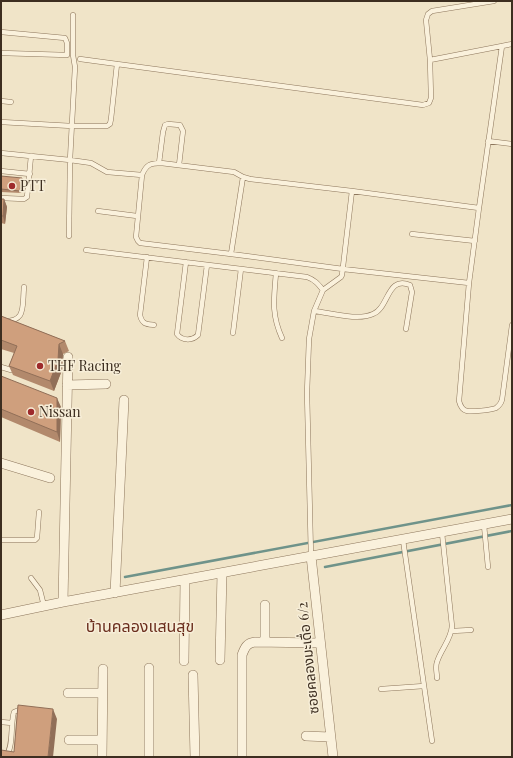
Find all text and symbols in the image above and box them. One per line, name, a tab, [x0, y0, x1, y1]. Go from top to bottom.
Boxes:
place label: PTT	[20, 176, 46, 195]
marker: PTT	[7, 181, 17, 191]
place label: THF Racing	[48, 356, 122, 375]
marker: THF Racing	[35, 361, 45, 371]
place label: Nissan	[39, 402, 81, 421]
marker: Nissan	[26, 407, 36, 417]
street label: ซอยคลองมะเดื่อ 6/2	[292, 601, 323, 715]
district label: บ้านคลองแสนสุข	[86, 615, 194, 636]

